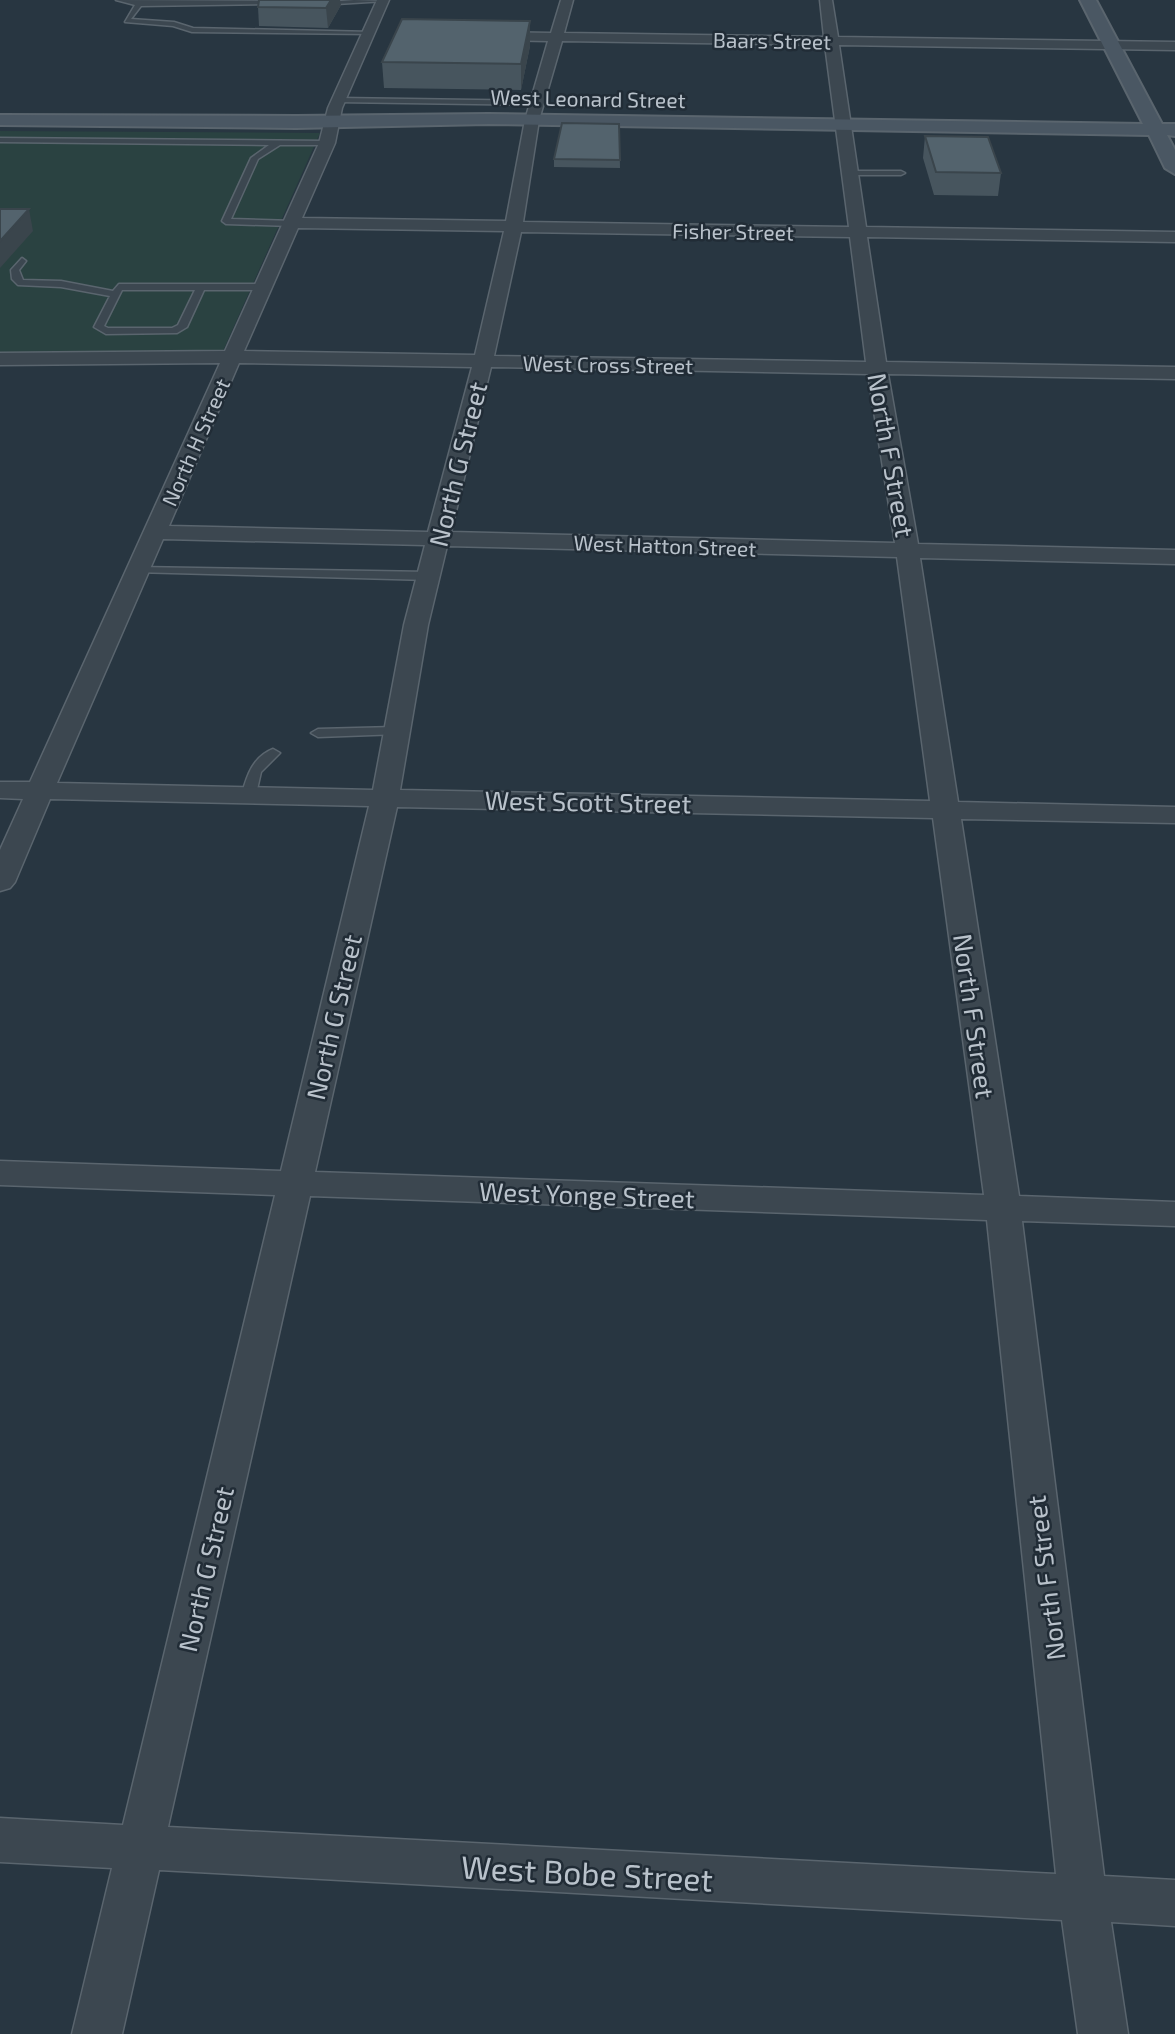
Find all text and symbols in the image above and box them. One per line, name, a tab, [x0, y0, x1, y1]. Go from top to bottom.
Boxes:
street label: Baars Street	[713, 26, 831, 54]
street label: West Leonard Street	[490, 84, 686, 112]
street label: Fisher Street	[672, 217, 794, 245]
street label: West Cross Street	[522, 350, 694, 378]
street label: North F Street	[862, 371, 922, 539]
street label: North H Street	[156, 374, 234, 510]
street label: North G Street	[422, 378, 492, 550]
street label: West Hatton Street	[573, 529, 757, 561]
street label: West Scott Street	[484, 784, 692, 818]
street label: North G Street	[299, 931, 367, 1103]
street label: North F Street	[948, 932, 1002, 1100]
street label: West Yonge Street	[479, 1175, 695, 1213]
street label: North G Street	[171, 1483, 239, 1655]
street label: North F Street	[1019, 1494, 1070, 1662]
street label: West Bobe Street	[460, 1846, 714, 1898]

